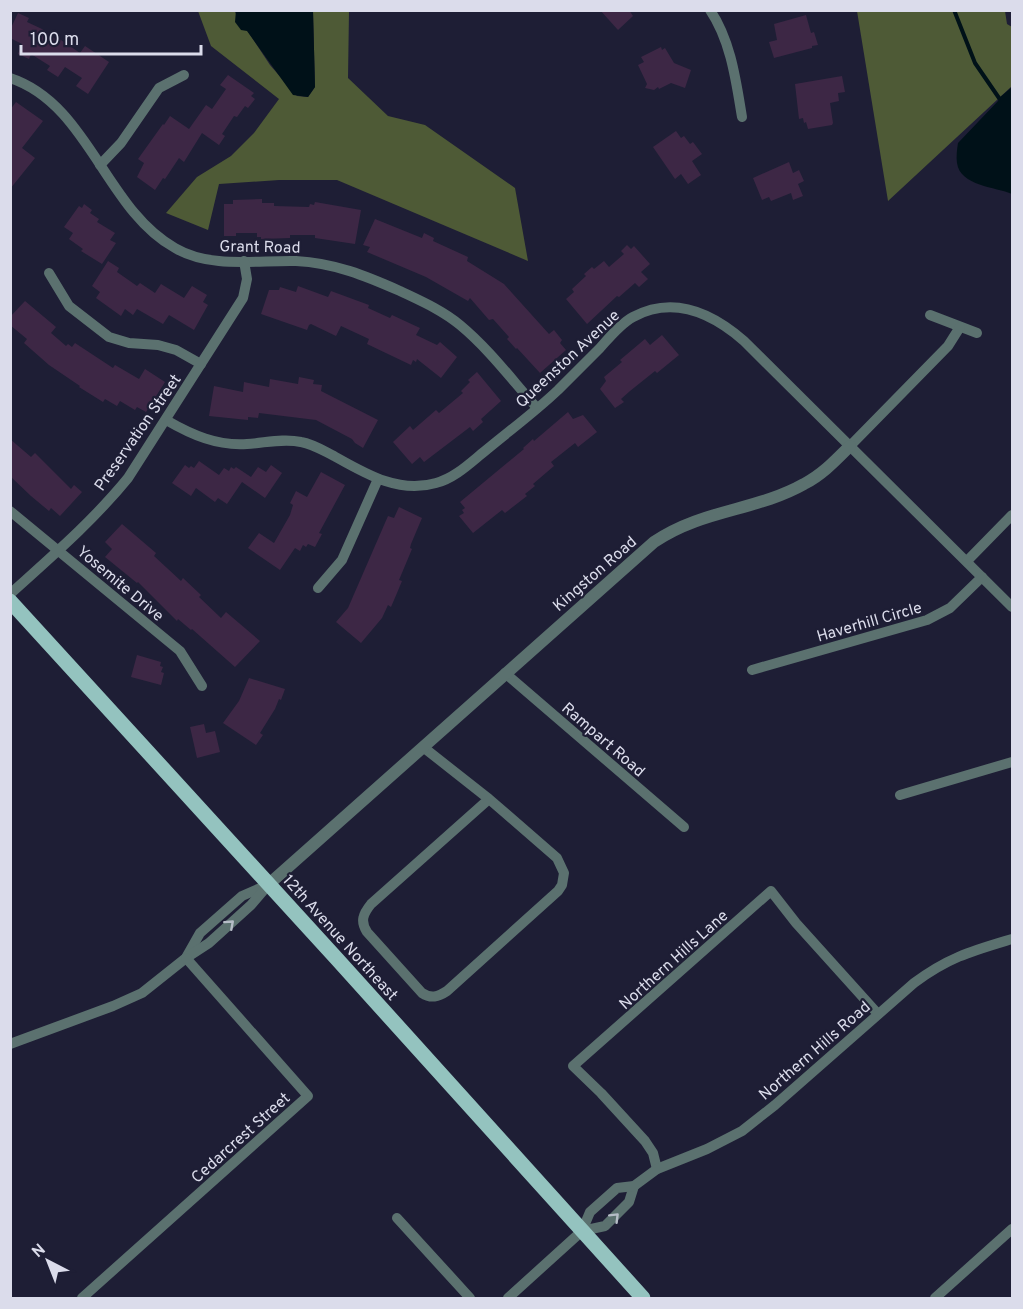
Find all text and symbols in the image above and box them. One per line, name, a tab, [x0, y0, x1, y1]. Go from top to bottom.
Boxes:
scale bar	[21, 18, 201, 56]
text: 100 m	[30, 29, 79, 52]
street label: Grant Road	[219, 237, 301, 259]
street label: Queenston Avenue	[512, 306, 625, 413]
street label: Preservation Street	[91, 371, 187, 496]
street label: Kingston Road	[549, 533, 641, 616]
street label: Yosemite Drive	[72, 542, 167, 627]
street label: Haverhill Circle	[815, 598, 924, 647]
street label: Rampart Road	[557, 699, 649, 782]
street label: 12th Avenue Northeast	[278, 871, 401, 1006]
street label: Northern Hills Lane	[616, 906, 733, 1015]
one-way arrow	[223, 920, 234, 931]
street label: Northern Hills Road	[755, 998, 875, 1105]
street label: Cedarcrest Street	[188, 1089, 295, 1188]
one-way arrow	[607, 1213, 618, 1224]
north arrow	[18, 1231, 78, 1291]
text: N	[28, 1240, 50, 1263]

